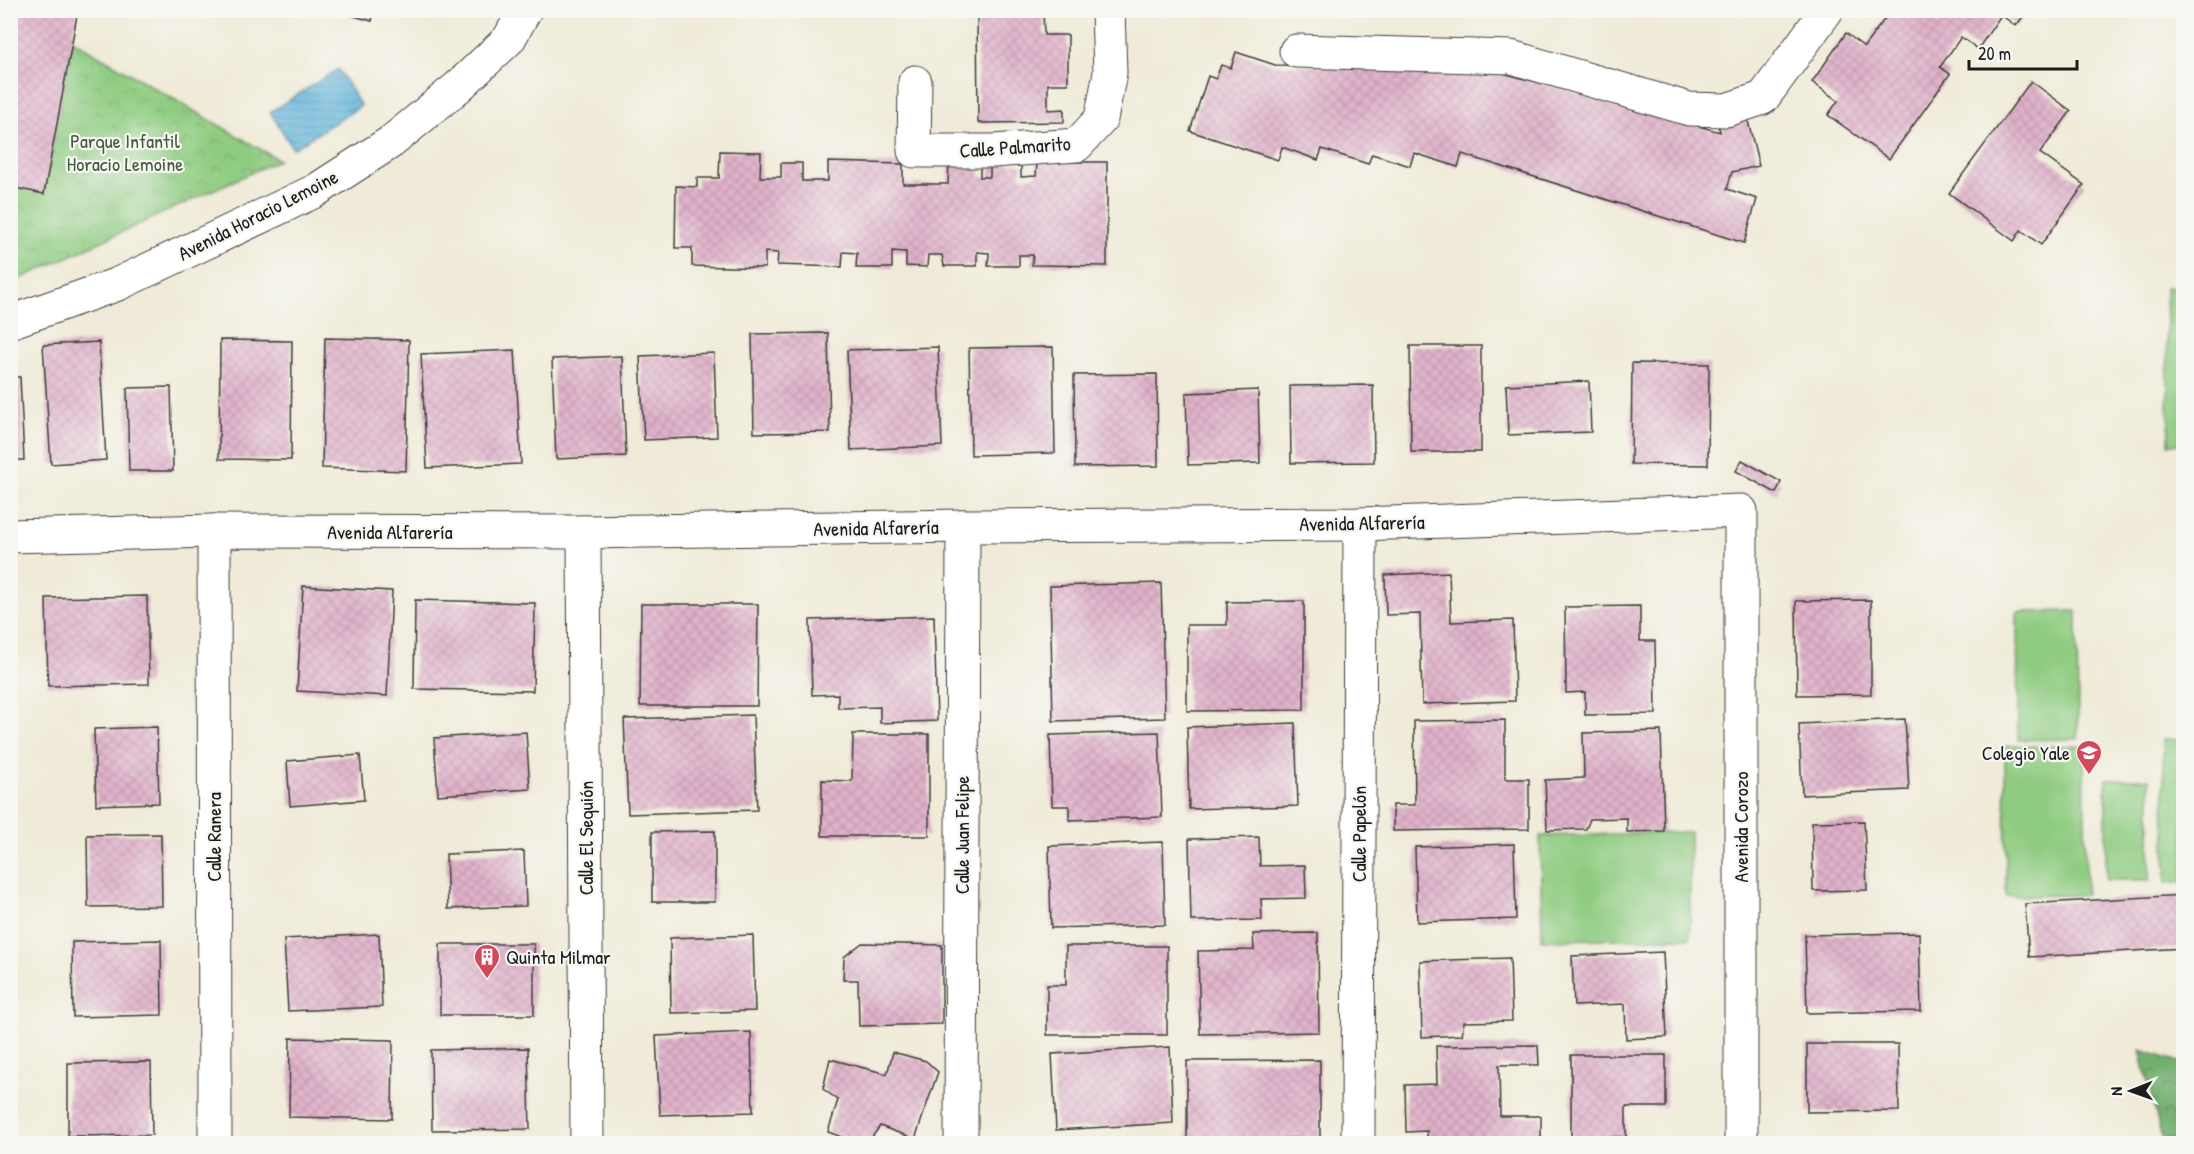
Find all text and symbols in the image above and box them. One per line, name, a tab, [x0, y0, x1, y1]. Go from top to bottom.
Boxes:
scale bar	[1969, 33, 2077, 71]
text: 20 m	[1978, 41, 2011, 66]
park label: Parque Infantil Horacio Lemoine	[67, 127, 183, 177]
street label: Calle Palmarito	[958, 129, 1071, 164]
street label: Avenida Horacio Lemoine	[173, 163, 342, 267]
street label: Avenida Alfarería	[1299, 508, 1425, 537]
street label: Avenida Alfarería	[813, 513, 939, 542]
street label: Avenida Alfarería	[327, 518, 453, 545]
school or university icon: Colegio Yale	[2074, 738, 2104, 776]
place label: Colegio Yale	[1982, 739, 2070, 766]
street label: Avenida Corozo	[1727, 772, 1754, 882]
street label: Calle Juan Felipe	[948, 776, 975, 894]
street label: Calle El Sequión	[572, 781, 599, 895]
street label: Calle Papelón	[1345, 786, 1372, 882]
street label: Calle Ranera	[200, 792, 227, 882]
building icon: Quinta Milmar	[472, 942, 502, 980]
place label: Quinta Milmar	[506, 943, 611, 970]
north arrow	[2101, 1061, 2161, 1121]
text: N	[2105, 1086, 2127, 1096]

